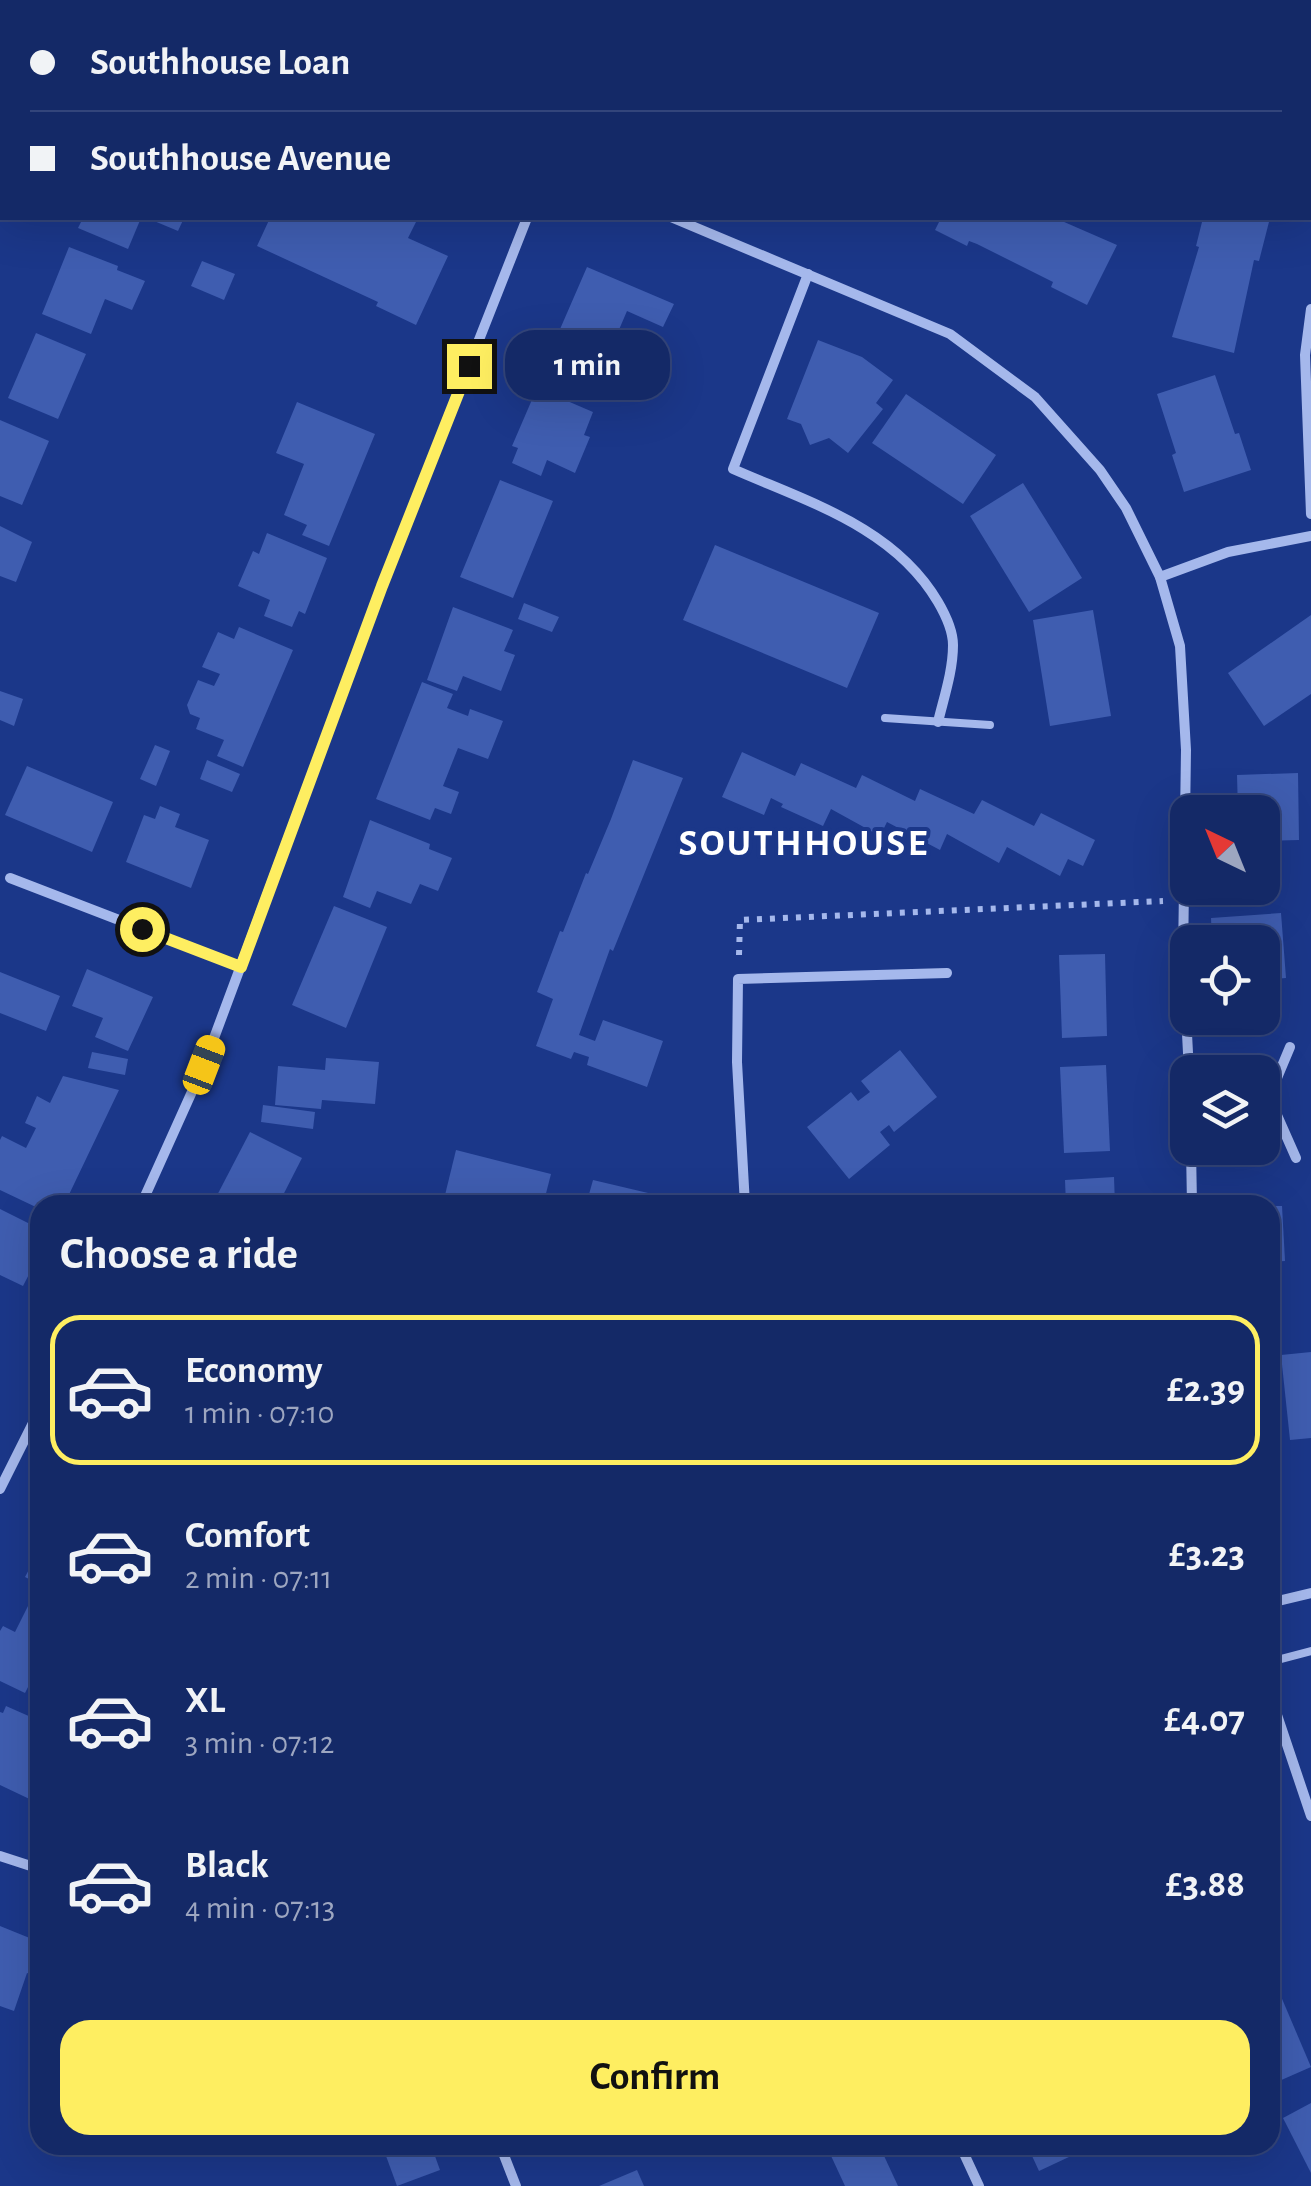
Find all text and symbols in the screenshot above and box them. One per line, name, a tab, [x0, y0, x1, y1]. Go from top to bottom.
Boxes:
text: Southhouse Loan	[90, 44, 350, 82]
text: Southhouse Avenue	[90, 140, 391, 178]
callout: 1 min	[504, 331, 669, 401]
route end	[447, 344, 492, 389]
text: 1 min	[554, 349, 621, 381]
north arrow	[1170, 795, 1280, 905]
map controls	[1170, 795, 1280, 1165]
district label: SOUTHHOUSE	[678, 825, 930, 863]
route start	[120, 907, 165, 952]
button: locate	[1170, 925, 1280, 1035]
car	[179, 1032, 229, 1098]
button: layers	[1170, 1055, 1280, 1165]
text: Choose a ride	[60, 1232, 298, 1277]
icon: car	[65, 1345, 155, 1435]
text: Economy	[185, 1352, 323, 1390]
text: £2.39	[1167, 1371, 1245, 1409]
text: 1 min · 07:10	[185, 1397, 335, 1429]
icon: car	[65, 1510, 155, 1600]
text: Comfort	[185, 1517, 310, 1555]
text: £3.23	[1169, 1536, 1245, 1574]
text: 2 min · 07:11	[185, 1562, 332, 1594]
icon: car	[65, 1675, 155, 1765]
text: XL	[185, 1682, 225, 1720]
text: £4.07	[1164, 1701, 1245, 1739]
text: 3 min · 07:12	[185, 1727, 334, 1759]
icon: car	[65, 1840, 155, 1930]
text: Black	[185, 1847, 269, 1885]
text: £3.88	[1166, 1866, 1245, 1904]
text: 4 min · 07:13	[185, 1892, 335, 1924]
button: Confirm	[60, 2020, 1250, 2135]

